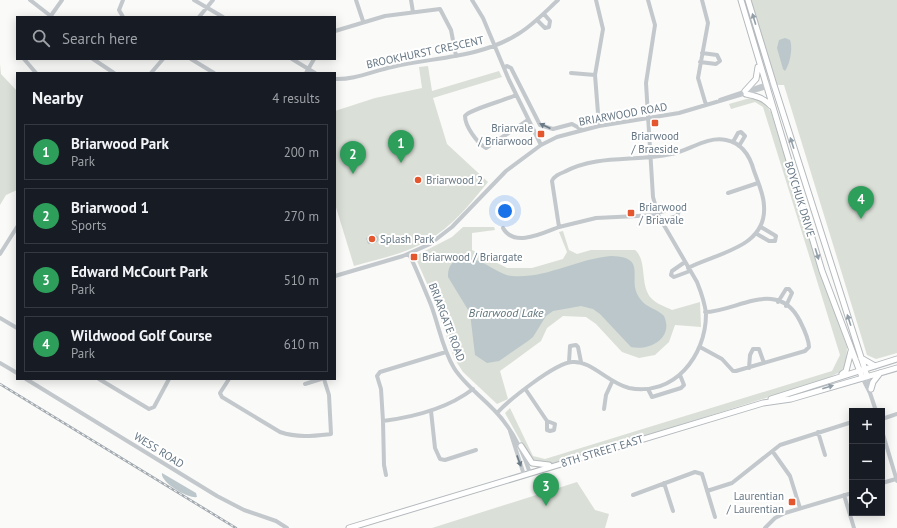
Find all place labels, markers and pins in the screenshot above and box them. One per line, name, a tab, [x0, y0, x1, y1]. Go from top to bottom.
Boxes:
marker: Briarwood / Braeside	[650, 118, 660, 128]
place label: Briarvale / Briarwood	[477, 121, 533, 148]
marker: Briarvale / Briarwood	[536, 129, 546, 139]
place label: Briarwood / Braeside	[630, 129, 679, 156]
pin: 1	[388, 130, 414, 163]
pin: 2	[340, 141, 366, 174]
place label: Briarwood 2	[426, 173, 483, 187]
marker: Briarwood 2	[413, 175, 423, 185]
pin: 4	[848, 186, 874, 219]
place label: Briarwood / Briavale	[638, 200, 687, 227]
marker: Briarwood / Briavale	[626, 208, 636, 218]
place label: Splash Park	[380, 232, 435, 246]
marker: Splash Park	[367, 234, 377, 244]
place label: Briarwood / Briargate	[422, 250, 523, 264]
marker: Briarwood / Briargate	[409, 252, 419, 262]
pin: 3	[533, 473, 559, 506]
place label: Laurentian / Laurentian	[726, 489, 784, 516]
marker: Laurentian / Laurentian	[787, 497, 797, 507]

